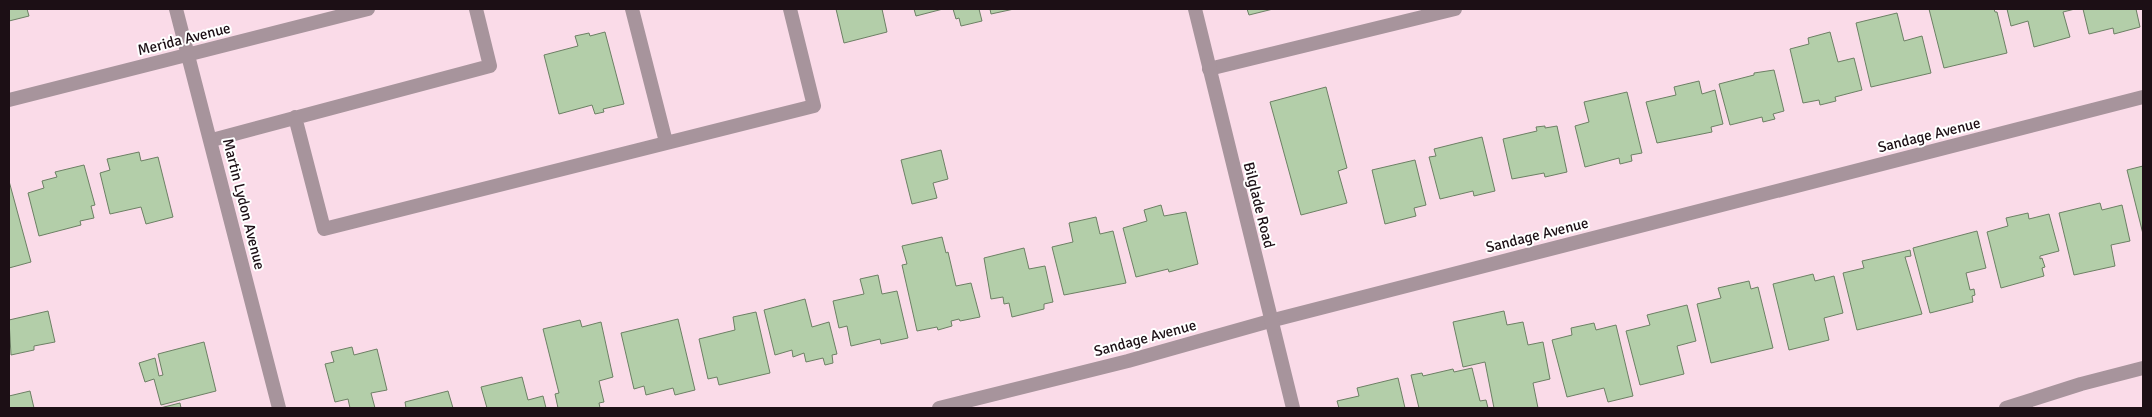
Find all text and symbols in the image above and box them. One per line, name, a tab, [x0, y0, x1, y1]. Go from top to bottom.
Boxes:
street label: Merida Avenue	[136, 19, 232, 59]
street label: Sandage Avenue	[1876, 114, 1982, 156]
street label: Martin Lydon Avenue	[219, 137, 269, 271]
street label: Bilglade Road	[1240, 160, 1278, 250]
street label: Sandage Avenue	[1484, 214, 1590, 256]
street label: Sandage Avenue	[1092, 316, 1198, 360]

